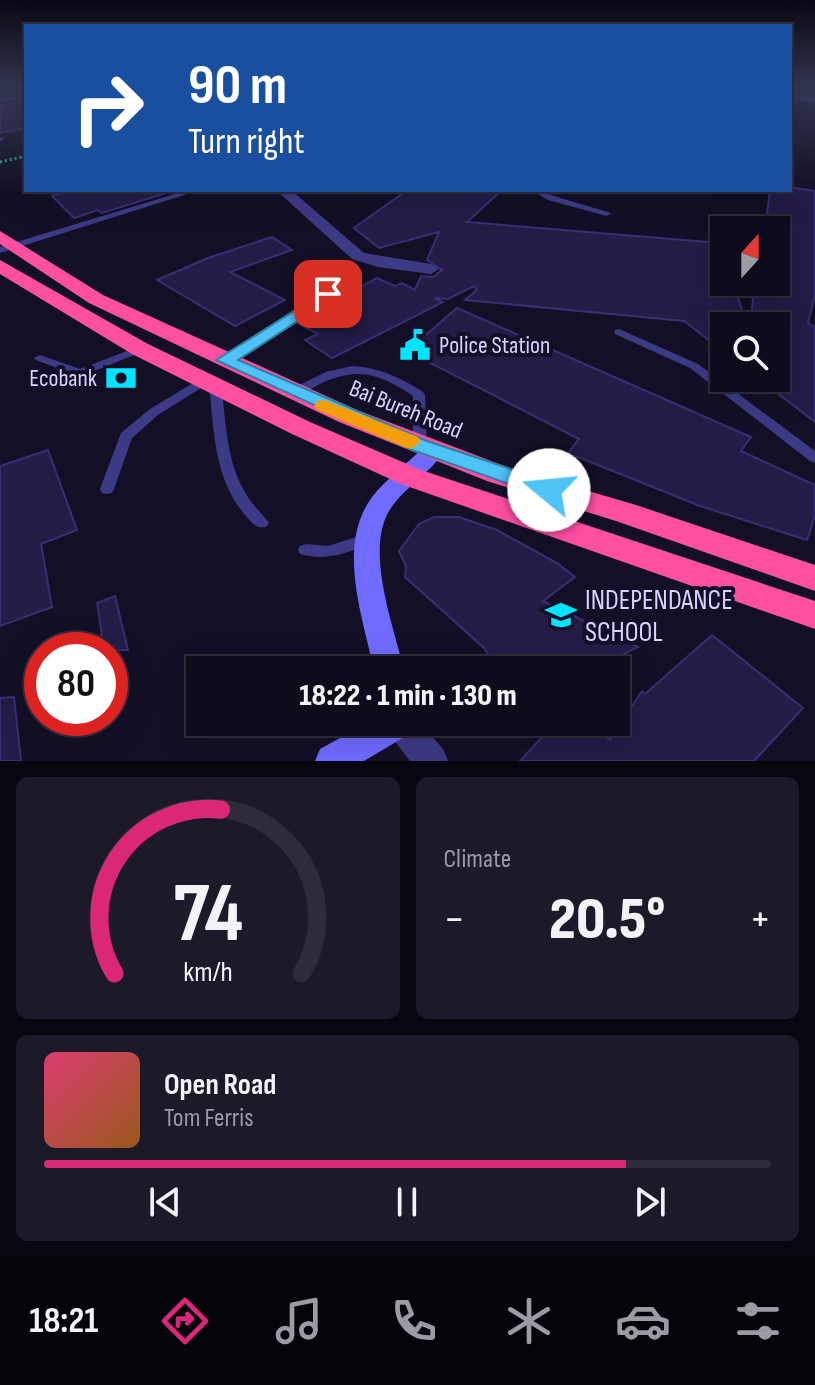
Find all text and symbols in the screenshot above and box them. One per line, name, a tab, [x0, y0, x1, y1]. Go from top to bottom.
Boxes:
text: 90 m	[188, 53, 287, 120]
icon: right	[56, 56, 160, 160]
text: Turn right	[188, 121, 305, 164]
north arrow	[710, 216, 790, 296]
map controls	[710, 216, 790, 392]
pin	[294, 260, 362, 328]
icon: arrive	[306, 272, 350, 316]
button: search	[710, 312, 790, 392]
public building icon: Police Station	[398, 328, 432, 362]
place label: Police Station	[439, 331, 550, 360]
bank icon: Ecobank	[104, 361, 138, 395]
place label: Ecobank	[29, 364, 97, 393]
street label: Bai Bureh Road	[345, 374, 467, 445]
position arrow	[507, 448, 591, 532]
place label: INDEPENDANCE SCHOOL	[585, 584, 733, 649]
school or university icon: INDEPENDANCE SCHOOL	[544, 598, 578, 632]
speed limit sign: 80	[24, 632, 128, 736]
text: 18:22 · 1 min · 130 m	[299, 678, 517, 714]
text: Climate	[444, 844, 511, 875]
text: 74	[173, 865, 243, 965]
text: 20.5°	[549, 884, 666, 956]
text: −	[444, 893, 465, 946]
text: +	[749, 893, 771, 946]
text: km/h	[183, 955, 232, 990]
text: Open Road	[164, 1067, 276, 1103]
text: Tom Ferris	[164, 1103, 254, 1134]
icon: previous	[143, 1180, 187, 1224]
icon: pause	[385, 1180, 429, 1224]
icon: next	[628, 1180, 672, 1224]
icon: directions	[157, 1293, 213, 1349]
icon: music	[271, 1293, 327, 1349]
icon: phone	[386, 1293, 442, 1349]
icon: climate	[501, 1293, 557, 1349]
icon: car	[615, 1293, 671, 1349]
icon: filters	[730, 1293, 786, 1349]
text: 18:21	[29, 1300, 98, 1343]

